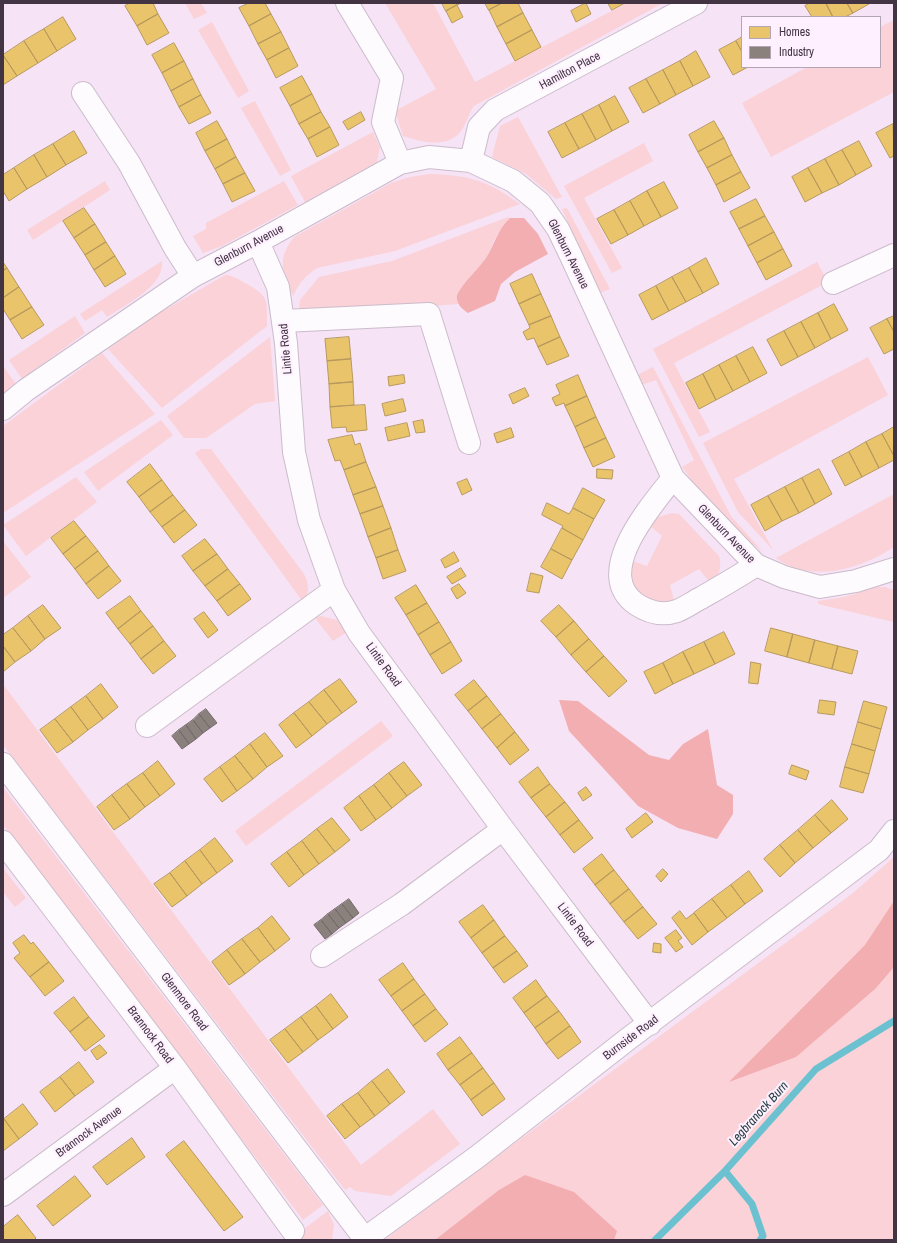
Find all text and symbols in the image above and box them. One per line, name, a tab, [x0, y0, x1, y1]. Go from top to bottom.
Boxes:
legend	[741, 16, 881, 68]
text: Homes	[779, 24, 810, 40]
text: Industry	[779, 44, 814, 60]
street label: Hamilton Place	[537, 49, 603, 93]
street label: Glenburn Avenue	[544, 217, 592, 291]
street label: Glenburn Avenue	[212, 222, 286, 270]
street label: Lintie Road	[277, 323, 295, 375]
street label: Glenburn Avenue	[694, 502, 758, 566]
street label: Lintie Road	[362, 640, 404, 690]
street label: Lintie Road	[554, 900, 596, 950]
street label: Glenmore Road	[157, 970, 211, 1034]
street label: Brannock Road	[124, 1004, 176, 1066]
street label: Burnside Road	[600, 1012, 662, 1064]
water label: Legbranock Burn	[726, 1079, 792, 1149]
street label: Brannock Avenue	[53, 1103, 125, 1161]

